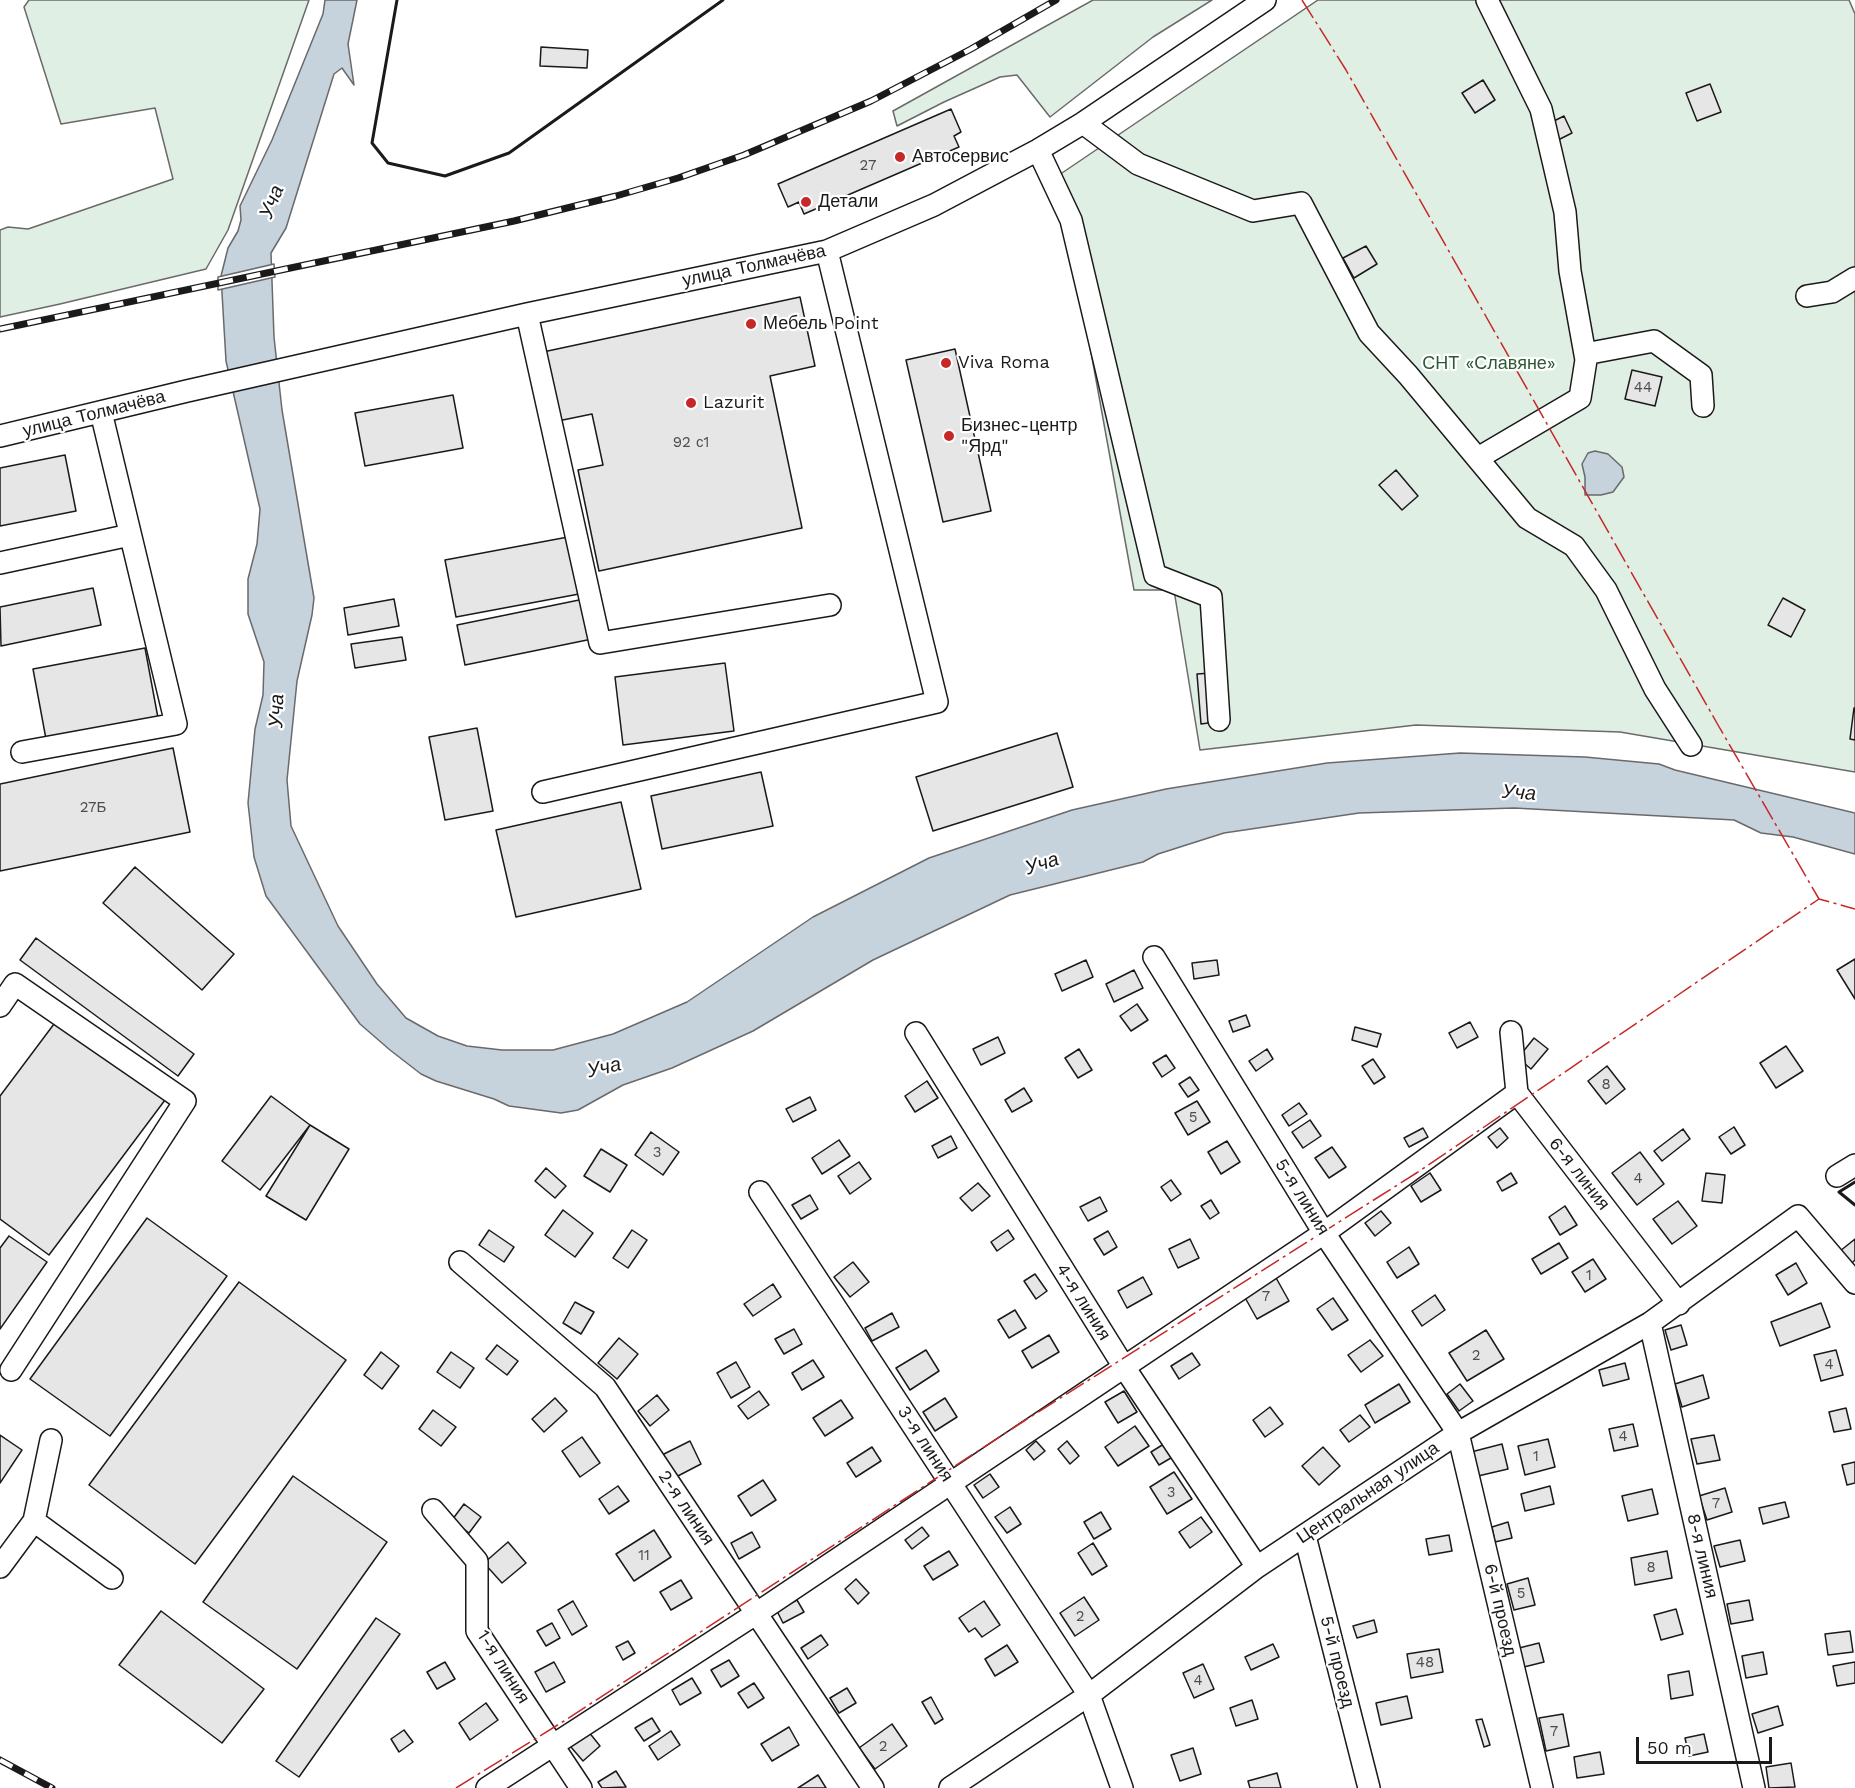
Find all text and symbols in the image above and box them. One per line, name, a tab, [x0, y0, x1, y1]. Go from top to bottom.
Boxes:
place label: Автосервис	[912, 146, 1009, 168]
marker: Автосервис	[893, 150, 907, 164]
house number: 27	[860, 157, 876, 175]
water label: Уча	[254, 182, 290, 222]
place label: Детали	[818, 191, 878, 213]
marker: Детали	[799, 195, 813, 209]
street label: улица Толмачёва	[680, 240, 828, 292]
place label: Мебель Point	[763, 313, 879, 335]
marker: Мебель Point	[744, 317, 758, 331]
place label: Viva Roma	[958, 352, 1050, 374]
park label: СНТ «Славяне»	[1422, 353, 1556, 375]
marker: Viva Roma	[939, 356, 953, 370]
house number: 44	[1634, 379, 1652, 397]
street label: улица Толмачёва	[21, 386, 167, 442]
place label: Lazurit	[703, 392, 764, 414]
marker: Lazurit	[684, 396, 698, 410]
place label: Бизнес-центр "Ярд"	[961, 415, 1078, 458]
marker: Бизнес-центр "Ярд"	[942, 429, 956, 443]
house number: 92 с1	[673, 434, 709, 452]
water label: Уча	[264, 693, 290, 729]
water label: Уча	[1501, 780, 1537, 806]
house number: 27Б	[80, 799, 106, 817]
water label: Уча	[1022, 847, 1062, 881]
water label: Уча	[585, 1052, 623, 1084]
house number: 8	[1601, 1076, 1611, 1094]
house number: 5	[1189, 1109, 1197, 1127]
street label: 6-я линия	[1544, 1133, 1614, 1215]
house number: 3	[653, 1144, 661, 1162]
street label: 5-я линия	[1270, 1155, 1334, 1239]
house number: 4	[1633, 1170, 1643, 1188]
street label: 4-я линия	[1051, 1260, 1115, 1344]
house number: 1	[1586, 1267, 1592, 1285]
house number: 7	[1262, 1288, 1270, 1306]
house number: 2	[1472, 1347, 1480, 1365]
house number: 4	[1824, 1356, 1834, 1374]
street label: 3-я линия	[893, 1402, 957, 1486]
house number: 4	[1618, 1428, 1628, 1446]
street label: Центральная улица	[1293, 1437, 1443, 1549]
house number: 1	[1533, 1448, 1539, 1466]
street label: 2-я линия	[653, 1467, 719, 1549]
house number: 3	[1167, 1484, 1175, 1502]
house number: 7	[1712, 1495, 1720, 1513]
street label: 8-я линия	[1682, 1511, 1722, 1601]
house number: 11	[638, 1547, 650, 1565]
house number: 8	[1646, 1559, 1656, 1577]
street label: 6-й проезд	[1479, 1562, 1521, 1658]
house number: 5	[1517, 1585, 1525, 1603]
house number: 2	[1076, 1608, 1084, 1626]
street label: 5-й проезд	[1315, 1614, 1359, 1710]
street label: 1-я линия	[472, 1626, 534, 1708]
house number: 48	[1416, 1654, 1434, 1672]
house number: 4	[1193, 1672, 1203, 1690]
house number: 7	[1550, 1723, 1558, 1741]
scale bar	[1639, 1725, 1776, 1763]
text: 50 m	[1647, 1737, 1692, 1758]
house number: 2	[879, 1738, 887, 1756]

